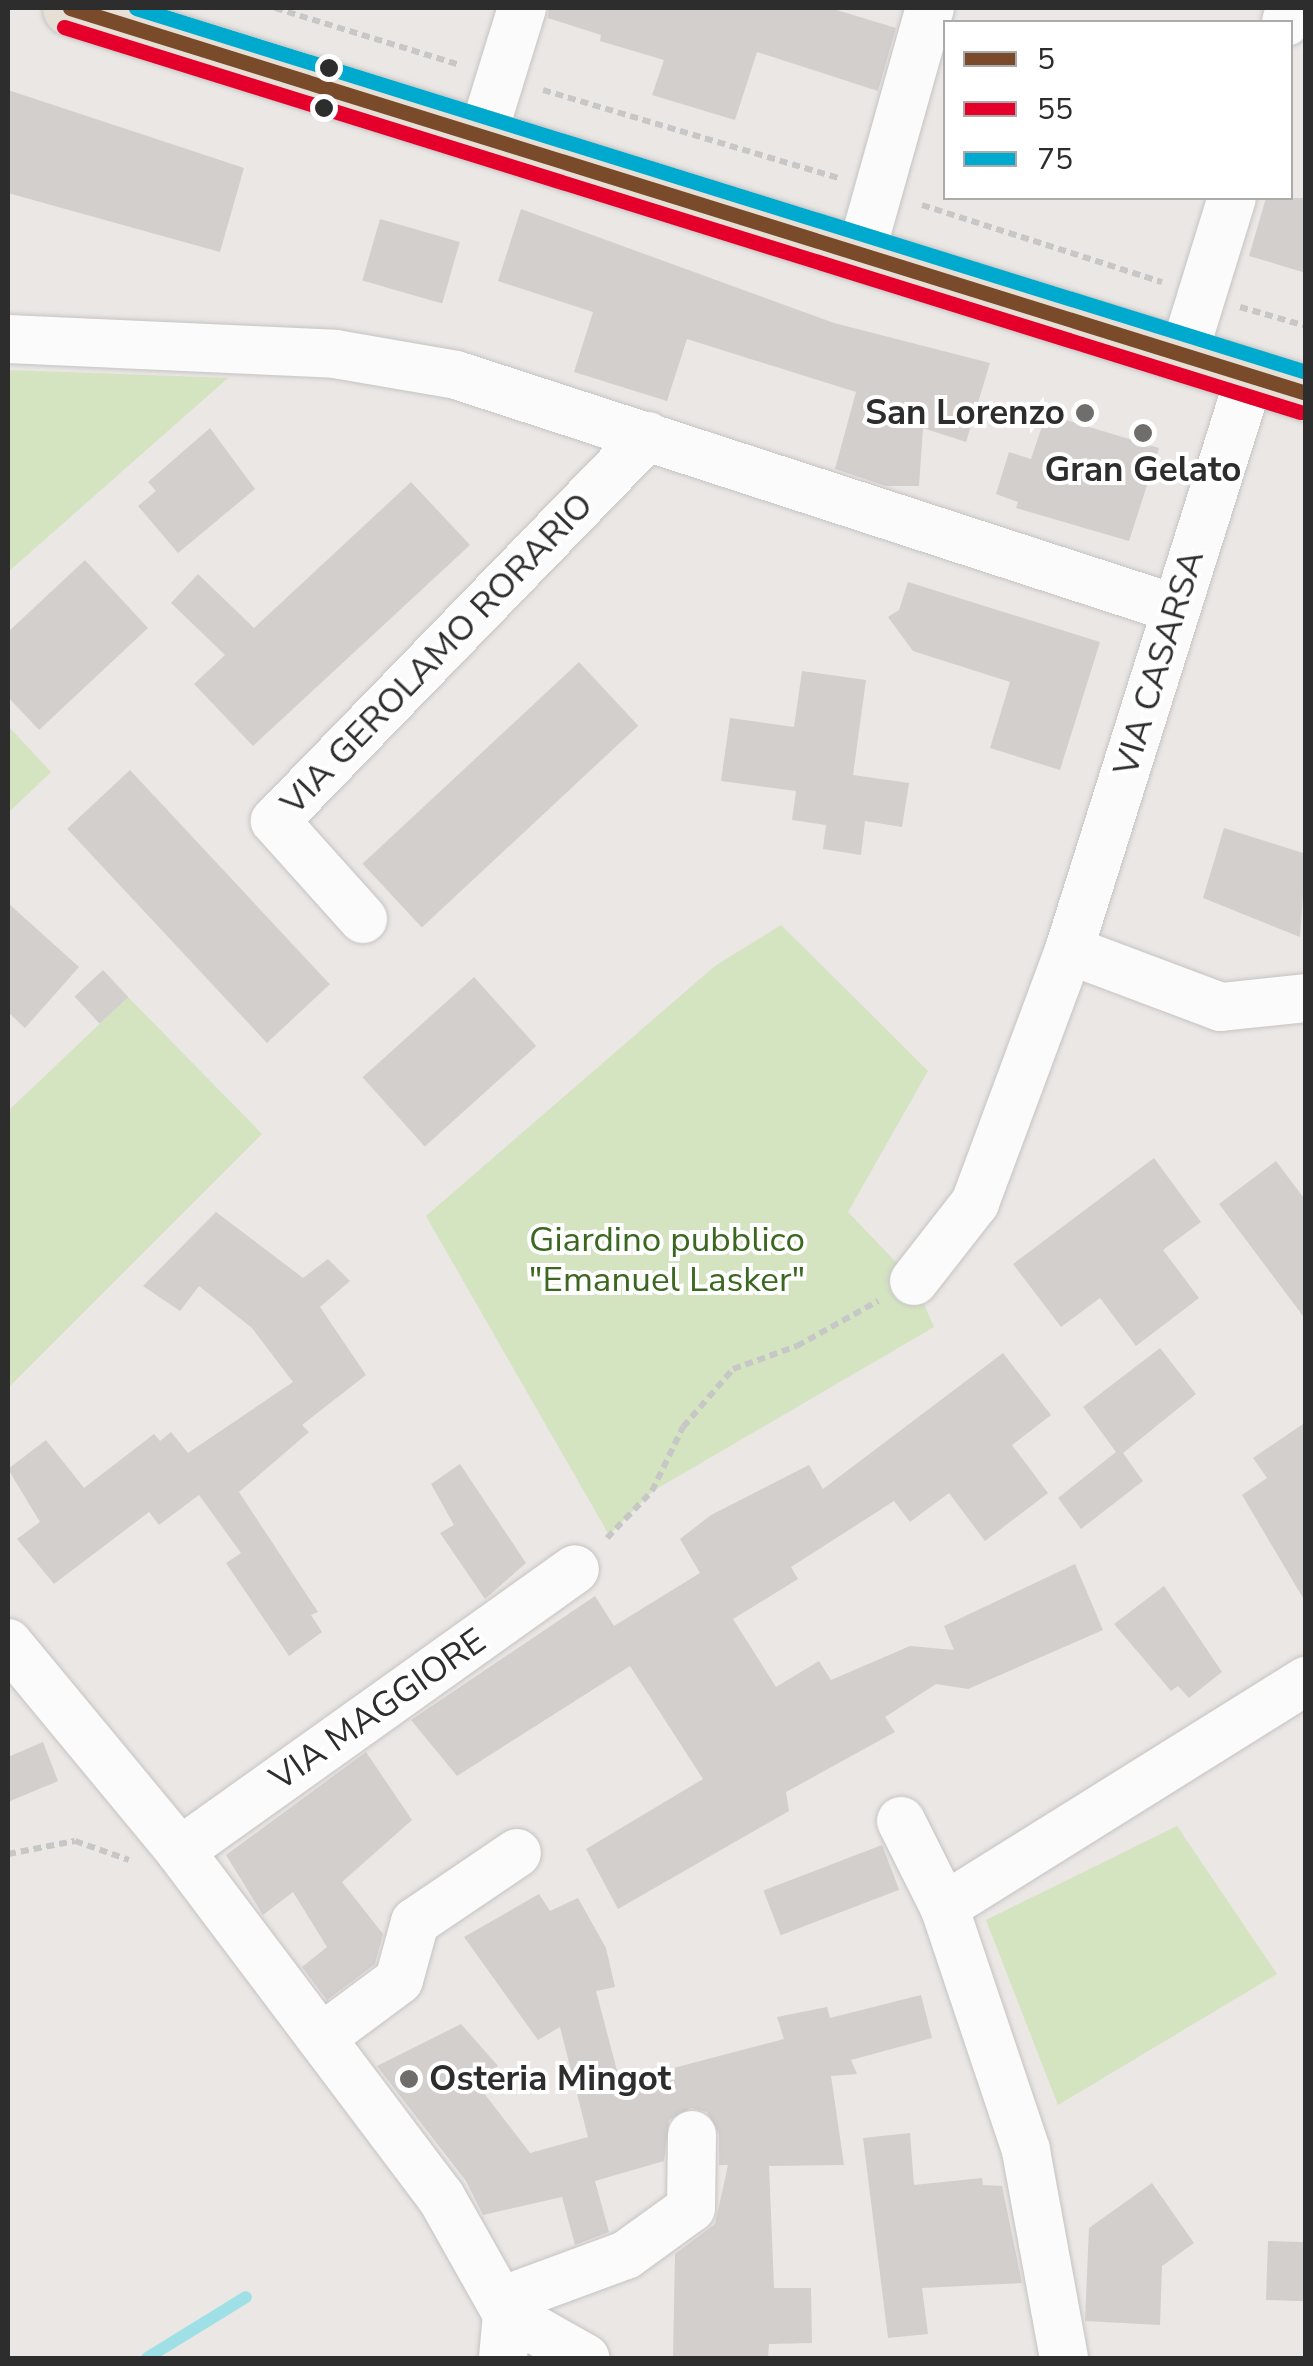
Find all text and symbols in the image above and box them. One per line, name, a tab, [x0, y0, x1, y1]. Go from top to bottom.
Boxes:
legend	[943, 20, 1293, 200]
text: 5	[1037, 39, 1055, 80]
unlabelled marker	[319, 58, 339, 78]
text: 55	[1037, 89, 1073, 130]
unlabelled marker	[314, 98, 334, 118]
text: 75	[1037, 139, 1073, 180]
place label: San Lorenzo	[865, 392, 1065, 434]
marker: San Lorenzo	[1074, 402, 1096, 424]
marker: Gran Gelato	[1132, 422, 1154, 444]
place label: Gran Gelato	[1045, 449, 1241, 491]
street label: VIA GEROLAMO RORARIO	[272, 484, 602, 824]
street label: VIA CASARSA	[1105, 545, 1213, 781]
park label: Giardino pubblico "Emanuel Lasker"	[529, 1219, 805, 1301]
street label: VIA MAGGIORE	[262, 1620, 494, 1800]
place label: Osteria Mingot	[429, 2058, 671, 2100]
marker: Osteria Mingot	[398, 2068, 420, 2090]

